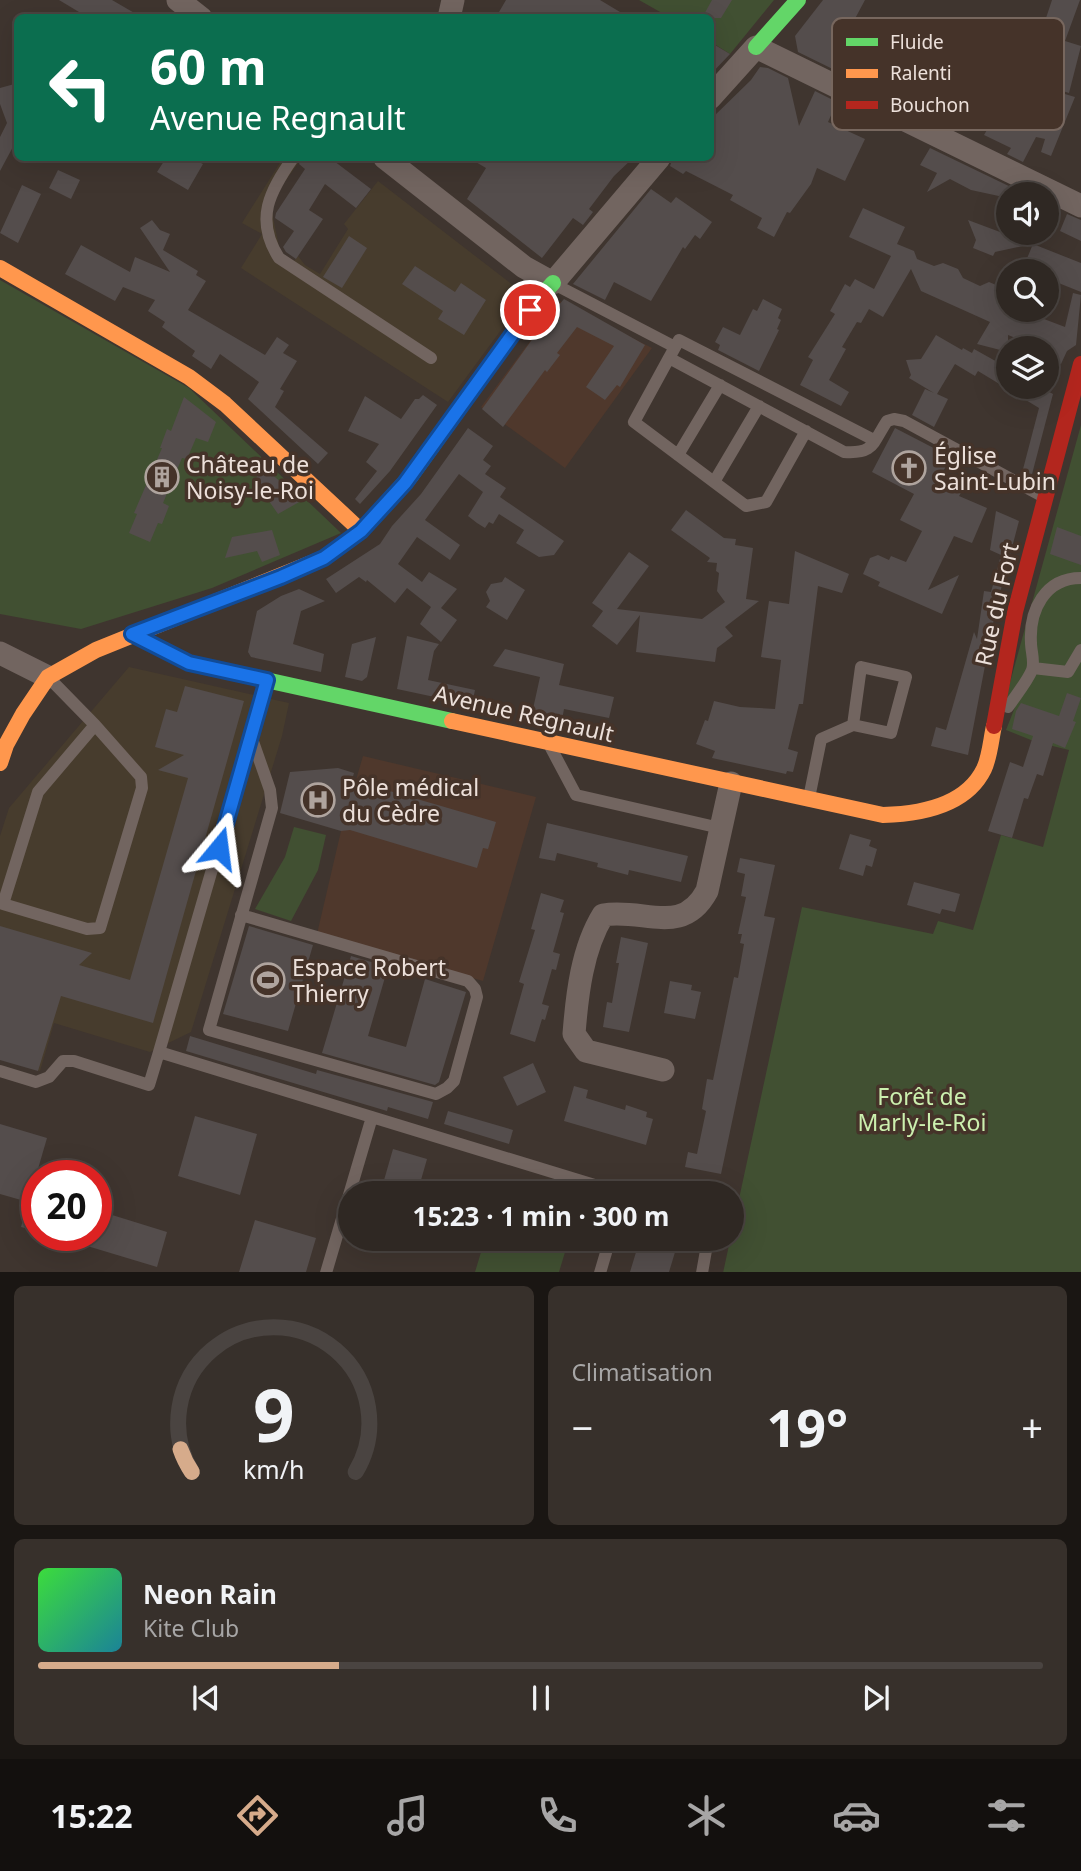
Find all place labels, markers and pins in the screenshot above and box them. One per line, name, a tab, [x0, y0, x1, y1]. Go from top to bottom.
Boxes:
pin	[500, 280, 560, 340]
place label: Église Saint-Lubin	[934, 439, 1056, 497]
place label: Château de Noisy-le-Roi	[186, 448, 314, 506]
church icon: Église Saint-Lubin	[890, 449, 928, 487]
building icon: Château de Noisy-le-Roi	[143, 458, 181, 496]
place label: Pôle médical du Cèdre	[342, 771, 479, 829]
hospital icon: Pôle médical du Cèdre	[299, 781, 337, 819]
place label: Espace Robert Thierry	[292, 951, 446, 1009]
sports icon: Espace Robert Thierry	[249, 961, 287, 999]

